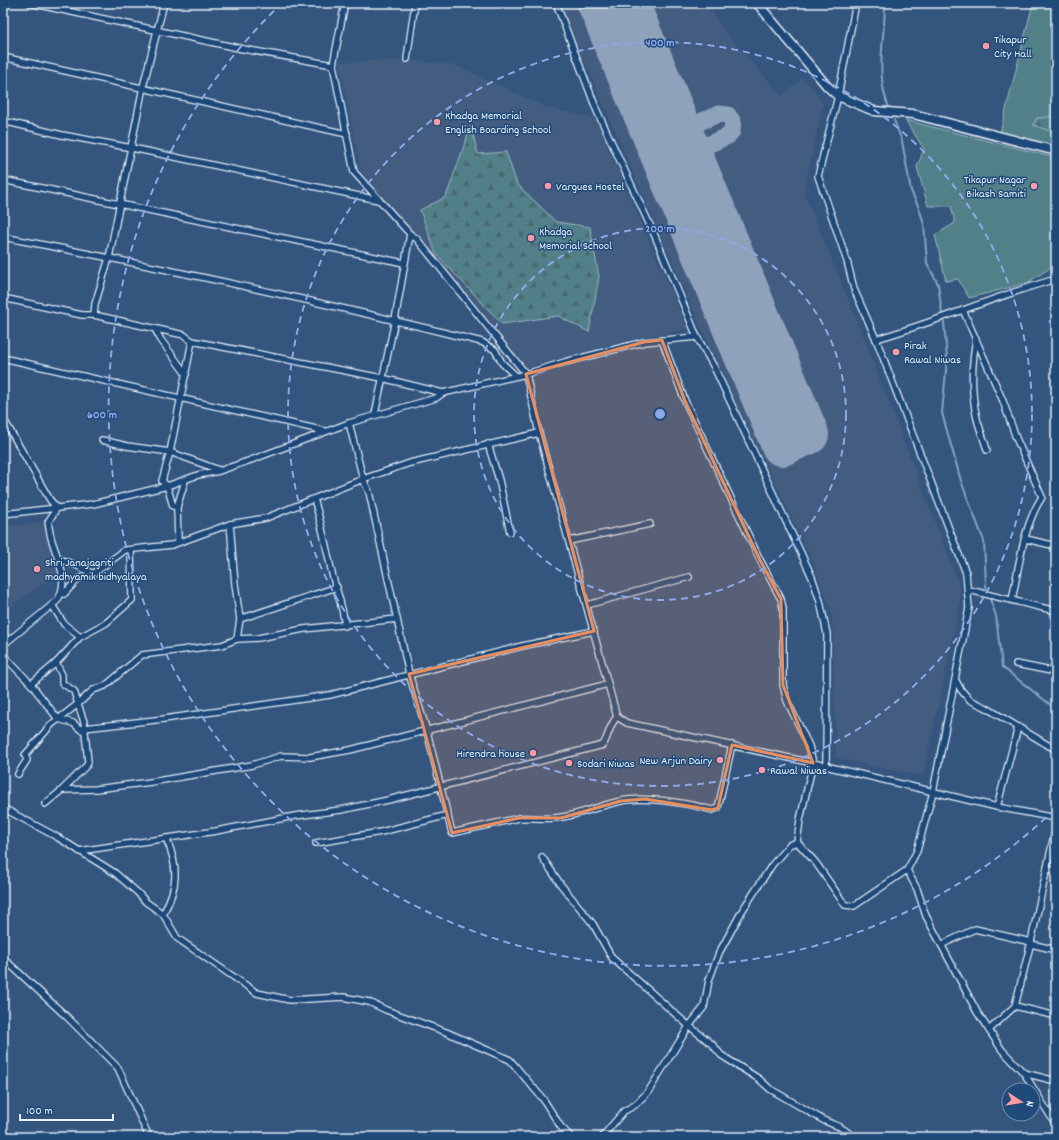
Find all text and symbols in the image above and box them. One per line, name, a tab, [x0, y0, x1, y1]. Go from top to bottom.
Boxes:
place label: Tikapur City Hall	[994, 32, 1032, 63]
text: 400 m	[645, 35, 675, 52]
marker: Tikapur City Hall	[981, 41, 991, 51]
place label: Khadga Memorial English Boarding School	[445, 108, 551, 139]
marker: Khadga Memorial English Boarding School	[432, 117, 442, 127]
place label: Tikapur Nagar Bikash Samiti	[964, 172, 1027, 203]
place label: Vargues Hostel	[556, 179, 625, 196]
marker: Vargues Hostel	[543, 181, 553, 191]
marker: Tikapur Nagar Bikash Samiti	[1029, 181, 1039, 191]
text: 200 m	[645, 221, 675, 238]
place label: Khadga Memorial School	[539, 224, 612, 255]
marker: Khadga Memorial School	[526, 233, 536, 243]
place label: Pirak Rawal Niwas	[904, 338, 961, 369]
marker: Pirak Rawal Niwas	[891, 347, 901, 357]
text: 600 m	[87, 407, 117, 424]
centre of rings	[653, 407, 667, 421]
place label: Shri Janajagriti madhyamik bidhyalaya	[45, 555, 147, 586]
marker: Shri Janajagriti madhyamik bidhyalaya	[32, 564, 42, 574]
place label: Hirendra house	[457, 746, 525, 763]
marker: Hirendra house	[528, 748, 538, 758]
place label: New Arjun Dairy	[639, 753, 713, 770]
marker: New Arjun Dairy	[715, 755, 725, 765]
place label: Sodari Niwas	[577, 756, 635, 773]
marker: Sodari Niwas	[564, 758, 574, 768]
place label: Rawal Niwas	[770, 763, 827, 780]
marker: Rawal Niwas	[757, 765, 767, 775]
north arrow	[1001, 1082, 1041, 1122]
scale bar	[20, 1096, 113, 1122]
text: N	[1020, 1099, 1037, 1109]
text: 100 m	[26, 1103, 53, 1120]

